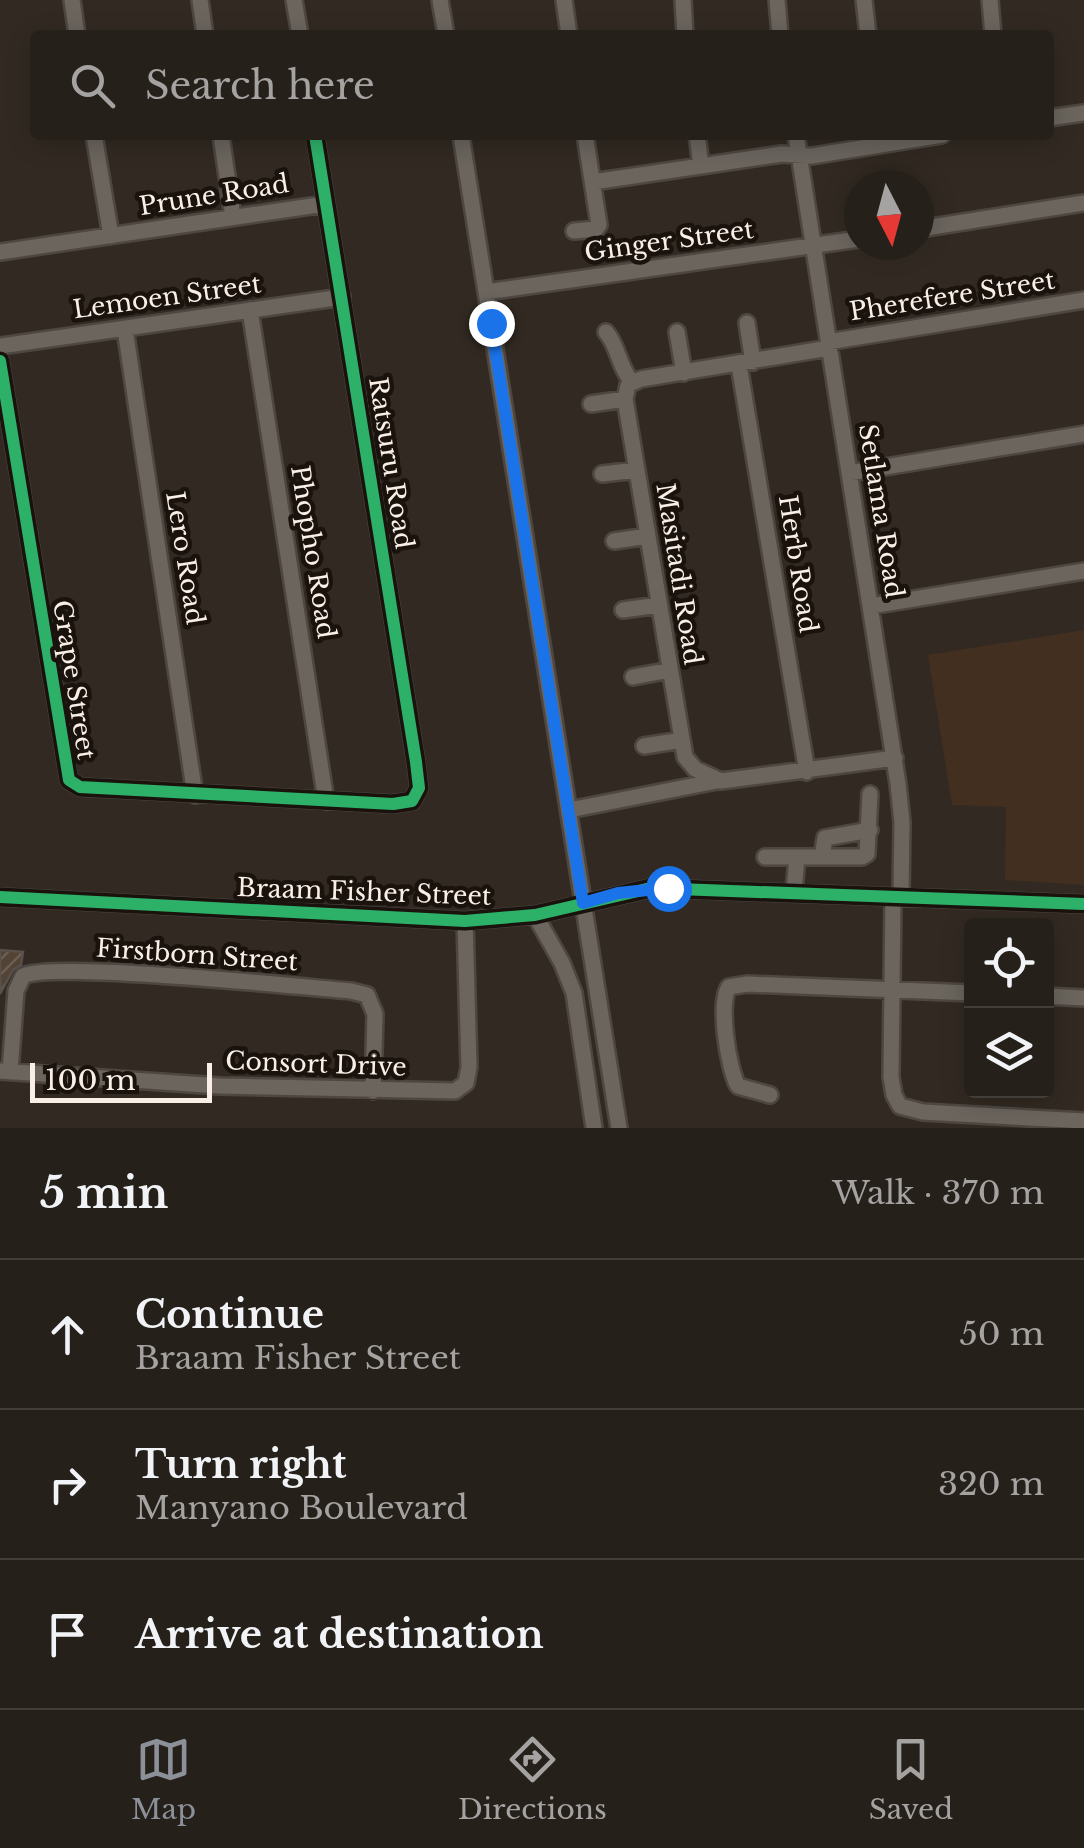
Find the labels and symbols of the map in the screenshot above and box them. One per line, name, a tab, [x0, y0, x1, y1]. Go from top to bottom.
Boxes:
street label: Prune Road	[137, 168, 291, 222]
north arrow	[844, 170, 934, 260]
street label: Ginger Street	[583, 214, 756, 268]
street label: Pherefere Street	[847, 264, 1057, 328]
street label: Lemoen Street	[71, 268, 264, 326]
route end	[469, 301, 515, 347]
street label: Ratsuru Road	[362, 375, 420, 551]
street label: Setlama Road	[852, 422, 910, 600]
street label: Phopho Road	[284, 463, 342, 641]
street label: Masitadi Road	[649, 481, 709, 667]
street label: Lero Road	[159, 489, 211, 627]
street label: Herb Road	[772, 493, 824, 635]
street label: Grape Street	[46, 598, 102, 763]
route start	[646, 866, 692, 912]
street label: Braam Fisher Street	[236, 872, 492, 912]
street label: Firstborn Street	[95, 932, 299, 978]
street label: Consort Drive	[225, 1045, 407, 1083]
scale bar	[30, 1058, 212, 1102]

